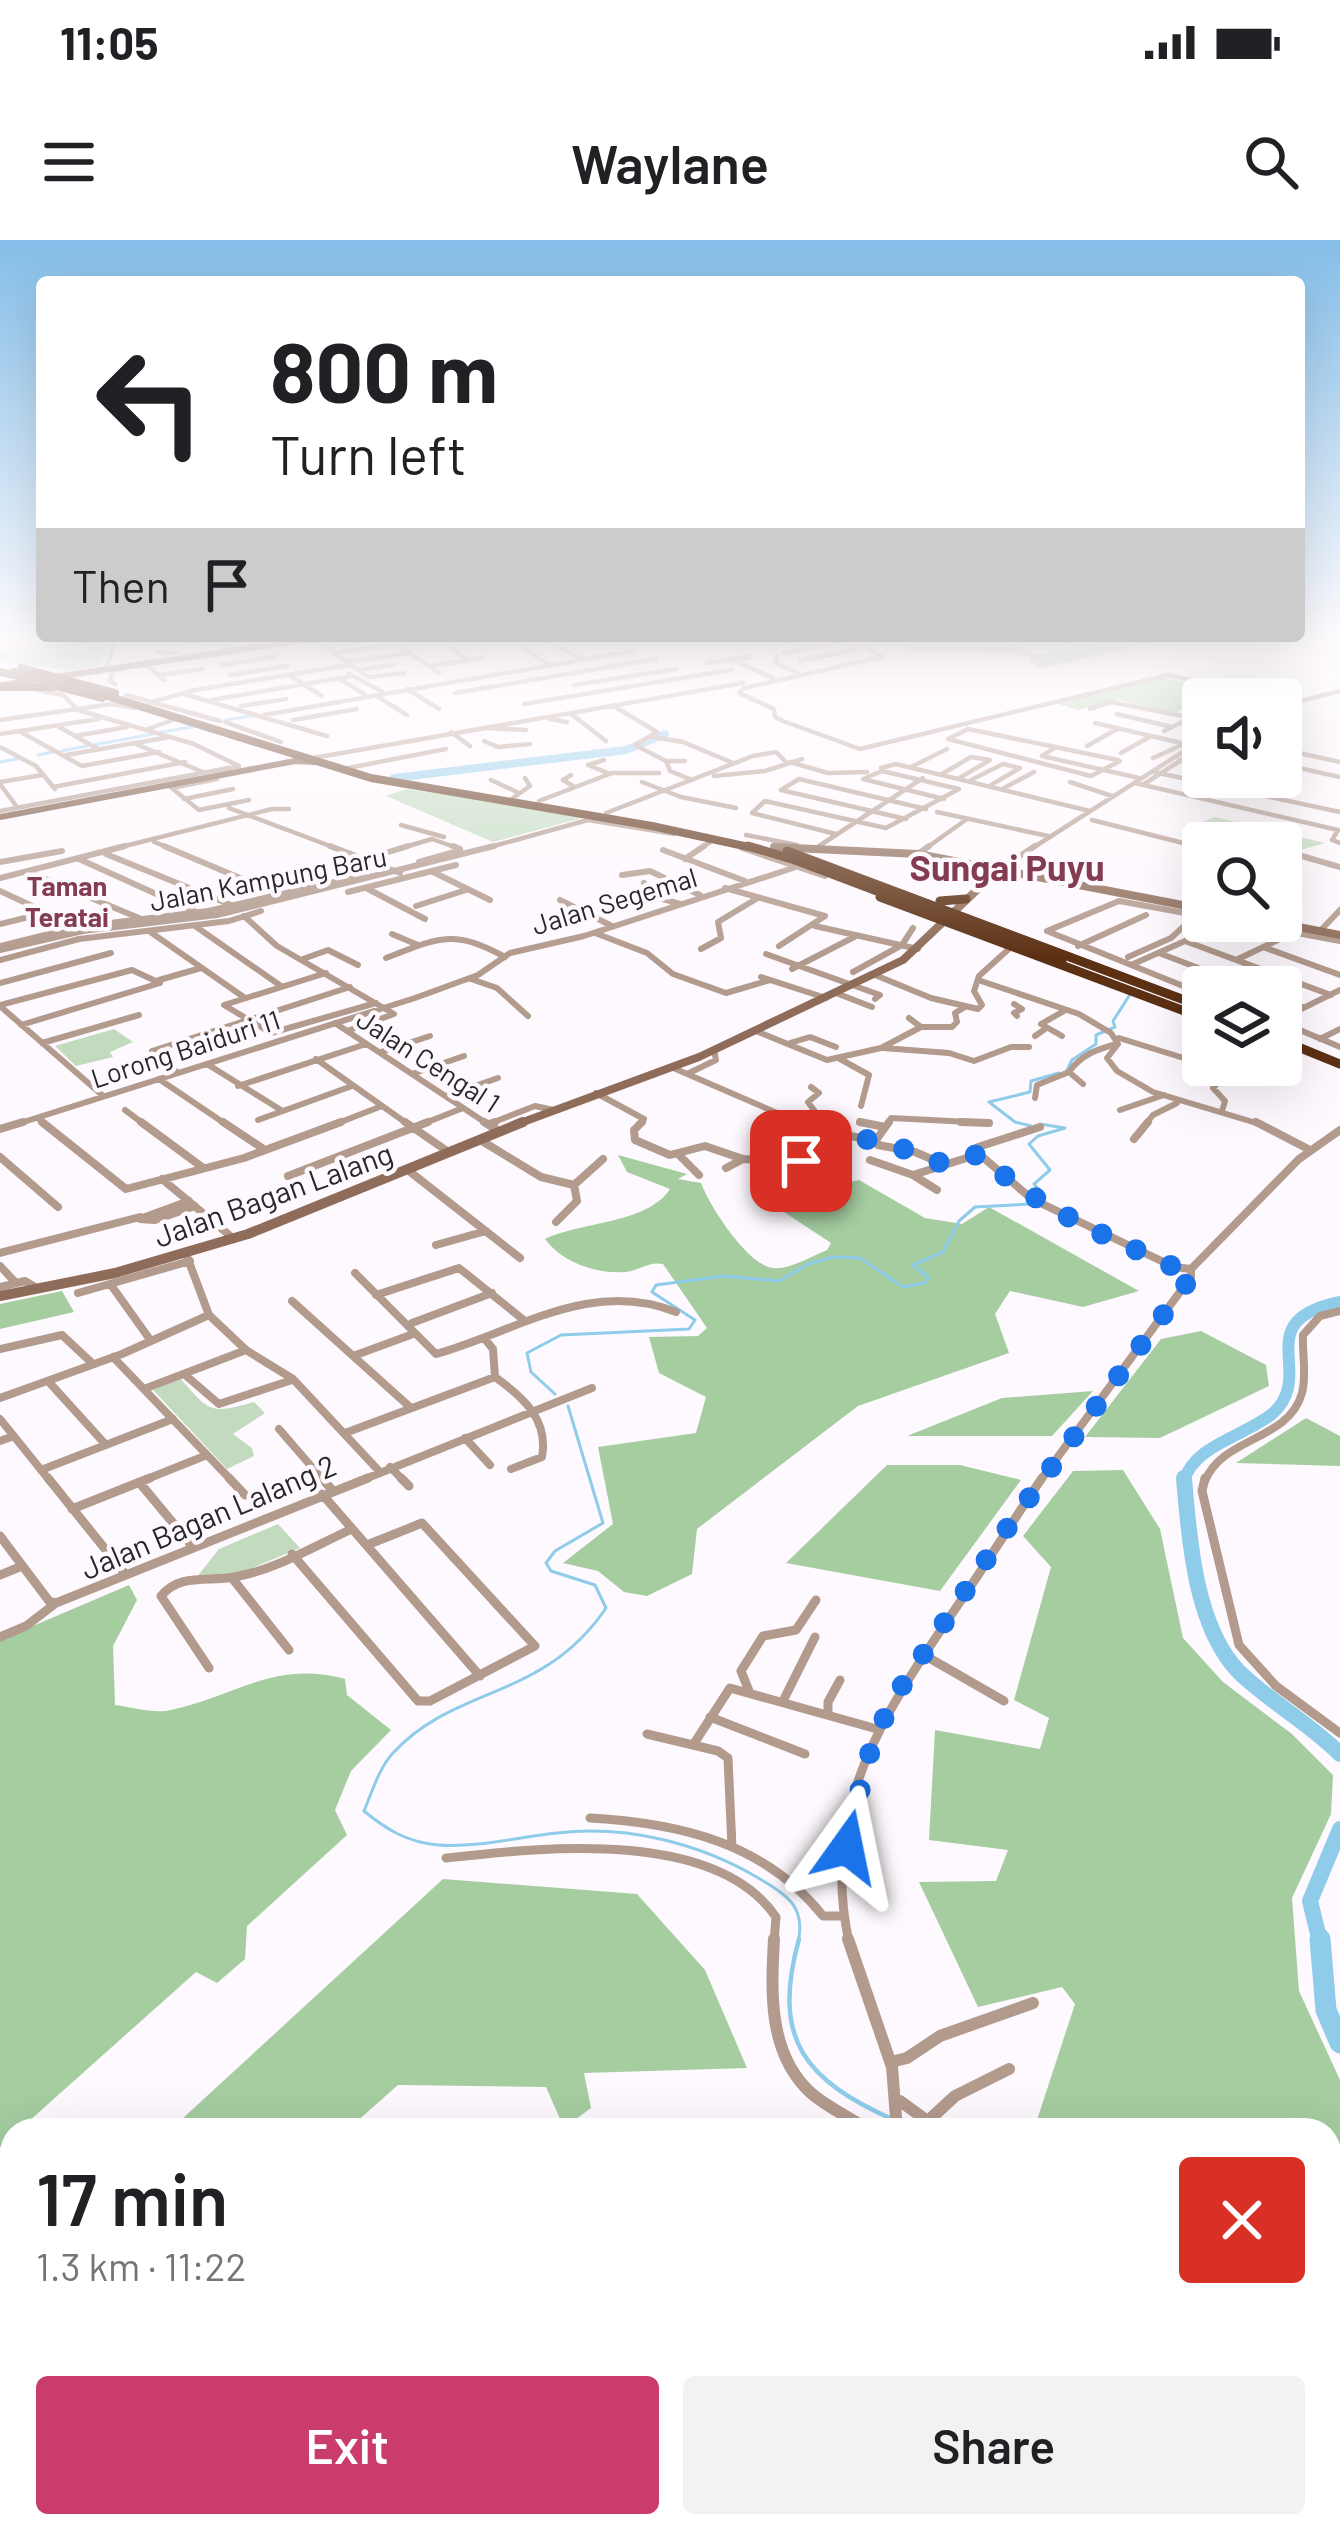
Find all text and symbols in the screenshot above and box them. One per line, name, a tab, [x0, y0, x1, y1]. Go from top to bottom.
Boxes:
text: 11:05	[60, 15, 158, 69]
icon: menu	[36, 129, 102, 195]
icon: search	[1238, 129, 1304, 195]
text: Waylane	[571, 130, 769, 195]
text: 800 m	[270, 319, 498, 420]
icon: left	[72, 324, 228, 480]
text: Turn left	[270, 421, 467, 486]
icon: arrive	[194, 552, 260, 618]
text: Then	[72, 558, 170, 612]
map controls	[1182, 678, 1302, 1086]
button: sound	[1182, 678, 1302, 798]
button: search	[1182, 822, 1302, 942]
street label: Jalan Kampung Baru	[147, 839, 389, 917]
district label: Sungai Puyu	[909, 845, 1105, 888]
street label: Jalan Segemal	[528, 860, 700, 940]
district label: Taman Teratai	[25, 869, 109, 932]
button: layers	[1182, 966, 1302, 1086]
street label: Lorong Baiduri 11	[87, 1002, 283, 1094]
street label: Jalan Cengal 1	[352, 1002, 506, 1118]
pin	[750, 1110, 852, 1212]
icon: arrive	[768, 1128, 834, 1194]
street label: Jalan Bagan Lalang	[149, 1134, 397, 1254]
street label: Jalan Bagan Lalang 2	[75, 1446, 341, 1586]
position arrow	[784, 1784, 910, 1910]
text: 17 min	[36, 2154, 228, 2240]
button: close	[1179, 2157, 1305, 2283]
text: 1.3 km · 11:22	[36, 2242, 246, 2289]
button: Exit	[36, 2376, 659, 2514]
button: Share	[683, 2376, 1305, 2514]

